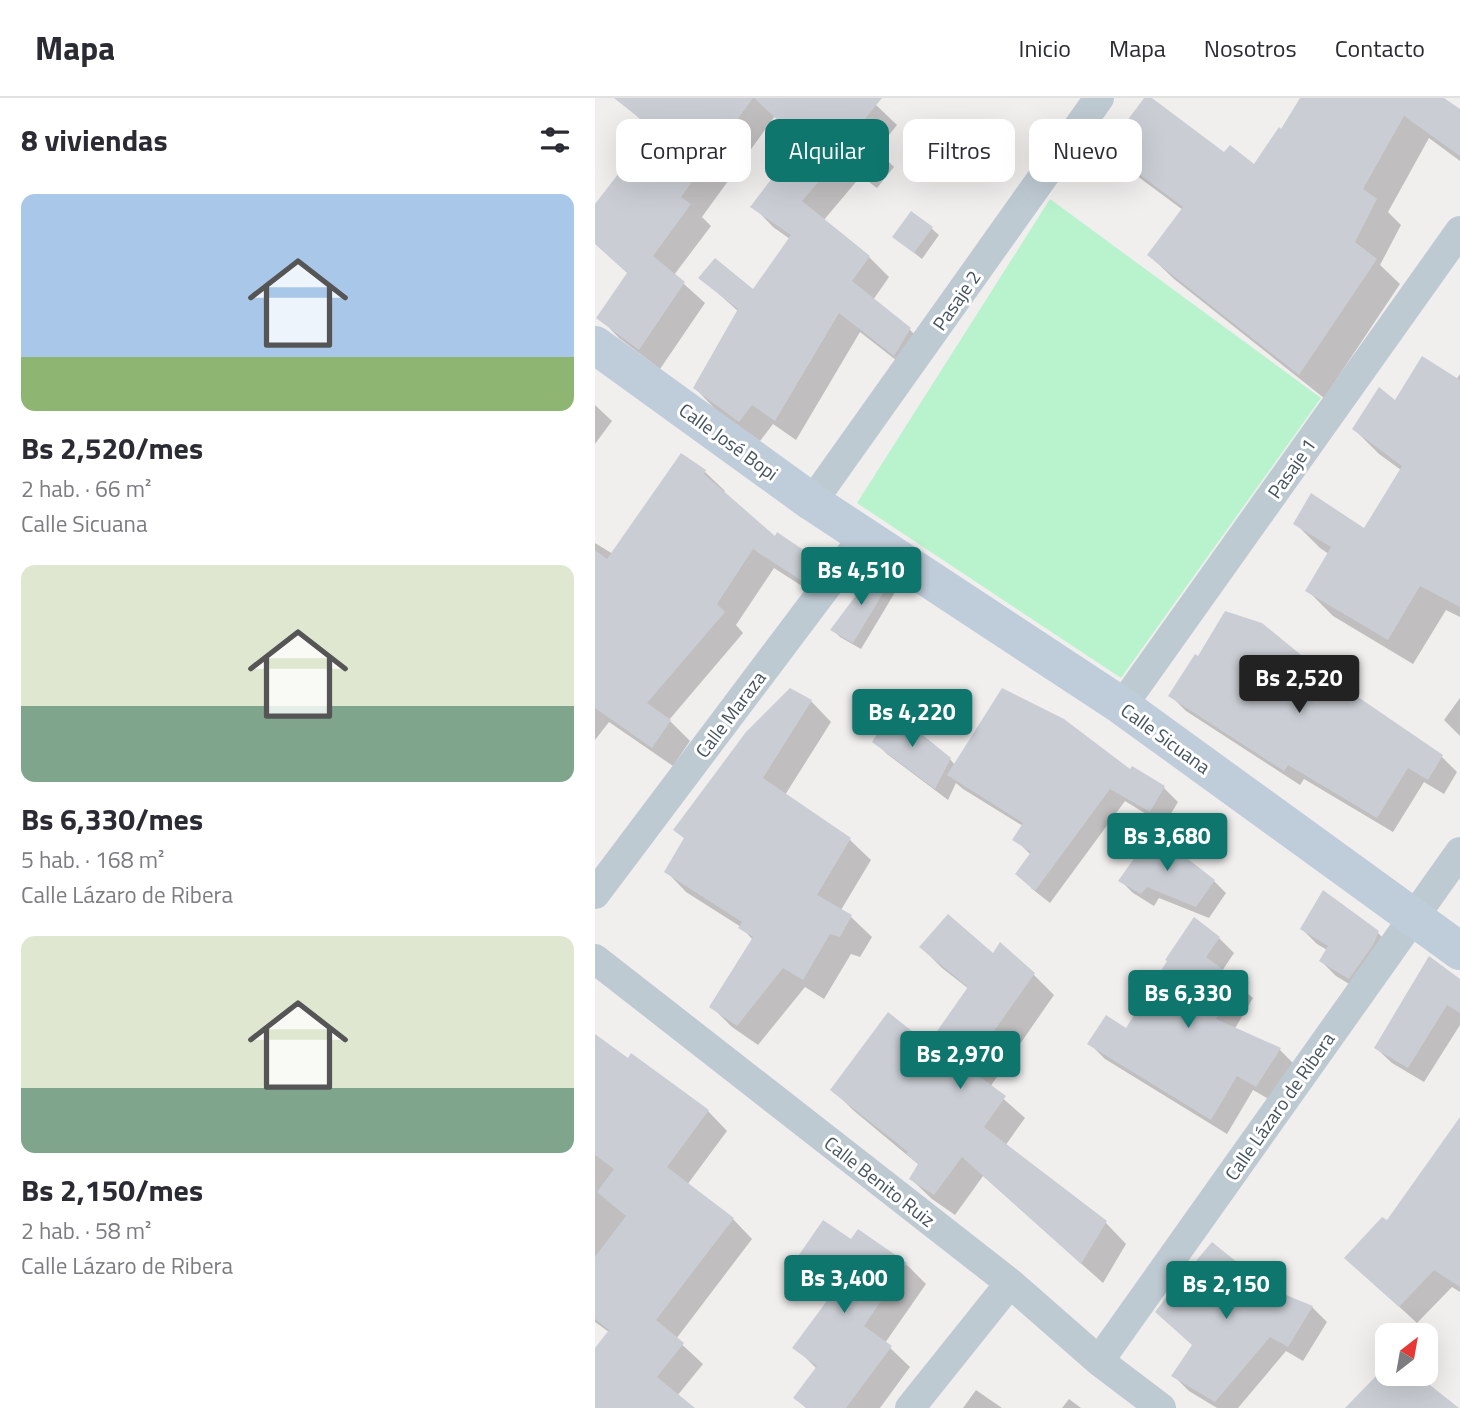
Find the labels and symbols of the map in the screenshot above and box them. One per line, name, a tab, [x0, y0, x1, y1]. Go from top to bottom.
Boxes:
street label: Pasaje 2	[925, 264, 987, 336]
street label: Calle José Bopi	[673, 395, 785, 487]
street label: Pasaje 1	[1260, 432, 1322, 504]
pin: Bs 4,510	[789, 547, 933, 607]
pin: Bs 2,520	[1227, 656, 1371, 715]
street label: Calle Maraza	[688, 664, 773, 764]
pin: Bs 4,220	[840, 690, 984, 749]
street label: Calle Sicuana	[1115, 696, 1217, 781]
pin: Bs 3,680	[1095, 814, 1239, 873]
pin: Bs 6,330	[1116, 970, 1260, 1030]
street label: Calle Lázaro de Ribera	[1217, 1026, 1341, 1186]
pin: Bs 2,970	[888, 1032, 1032, 1091]
street label: Calle Benito Ruiz	[818, 1128, 942, 1234]
pin: Bs 3,400	[772, 1256, 916, 1315]
pin: Bs 2,150	[1154, 1262, 1298, 1321]
north arrow	[1375, 1323, 1439, 1386]

